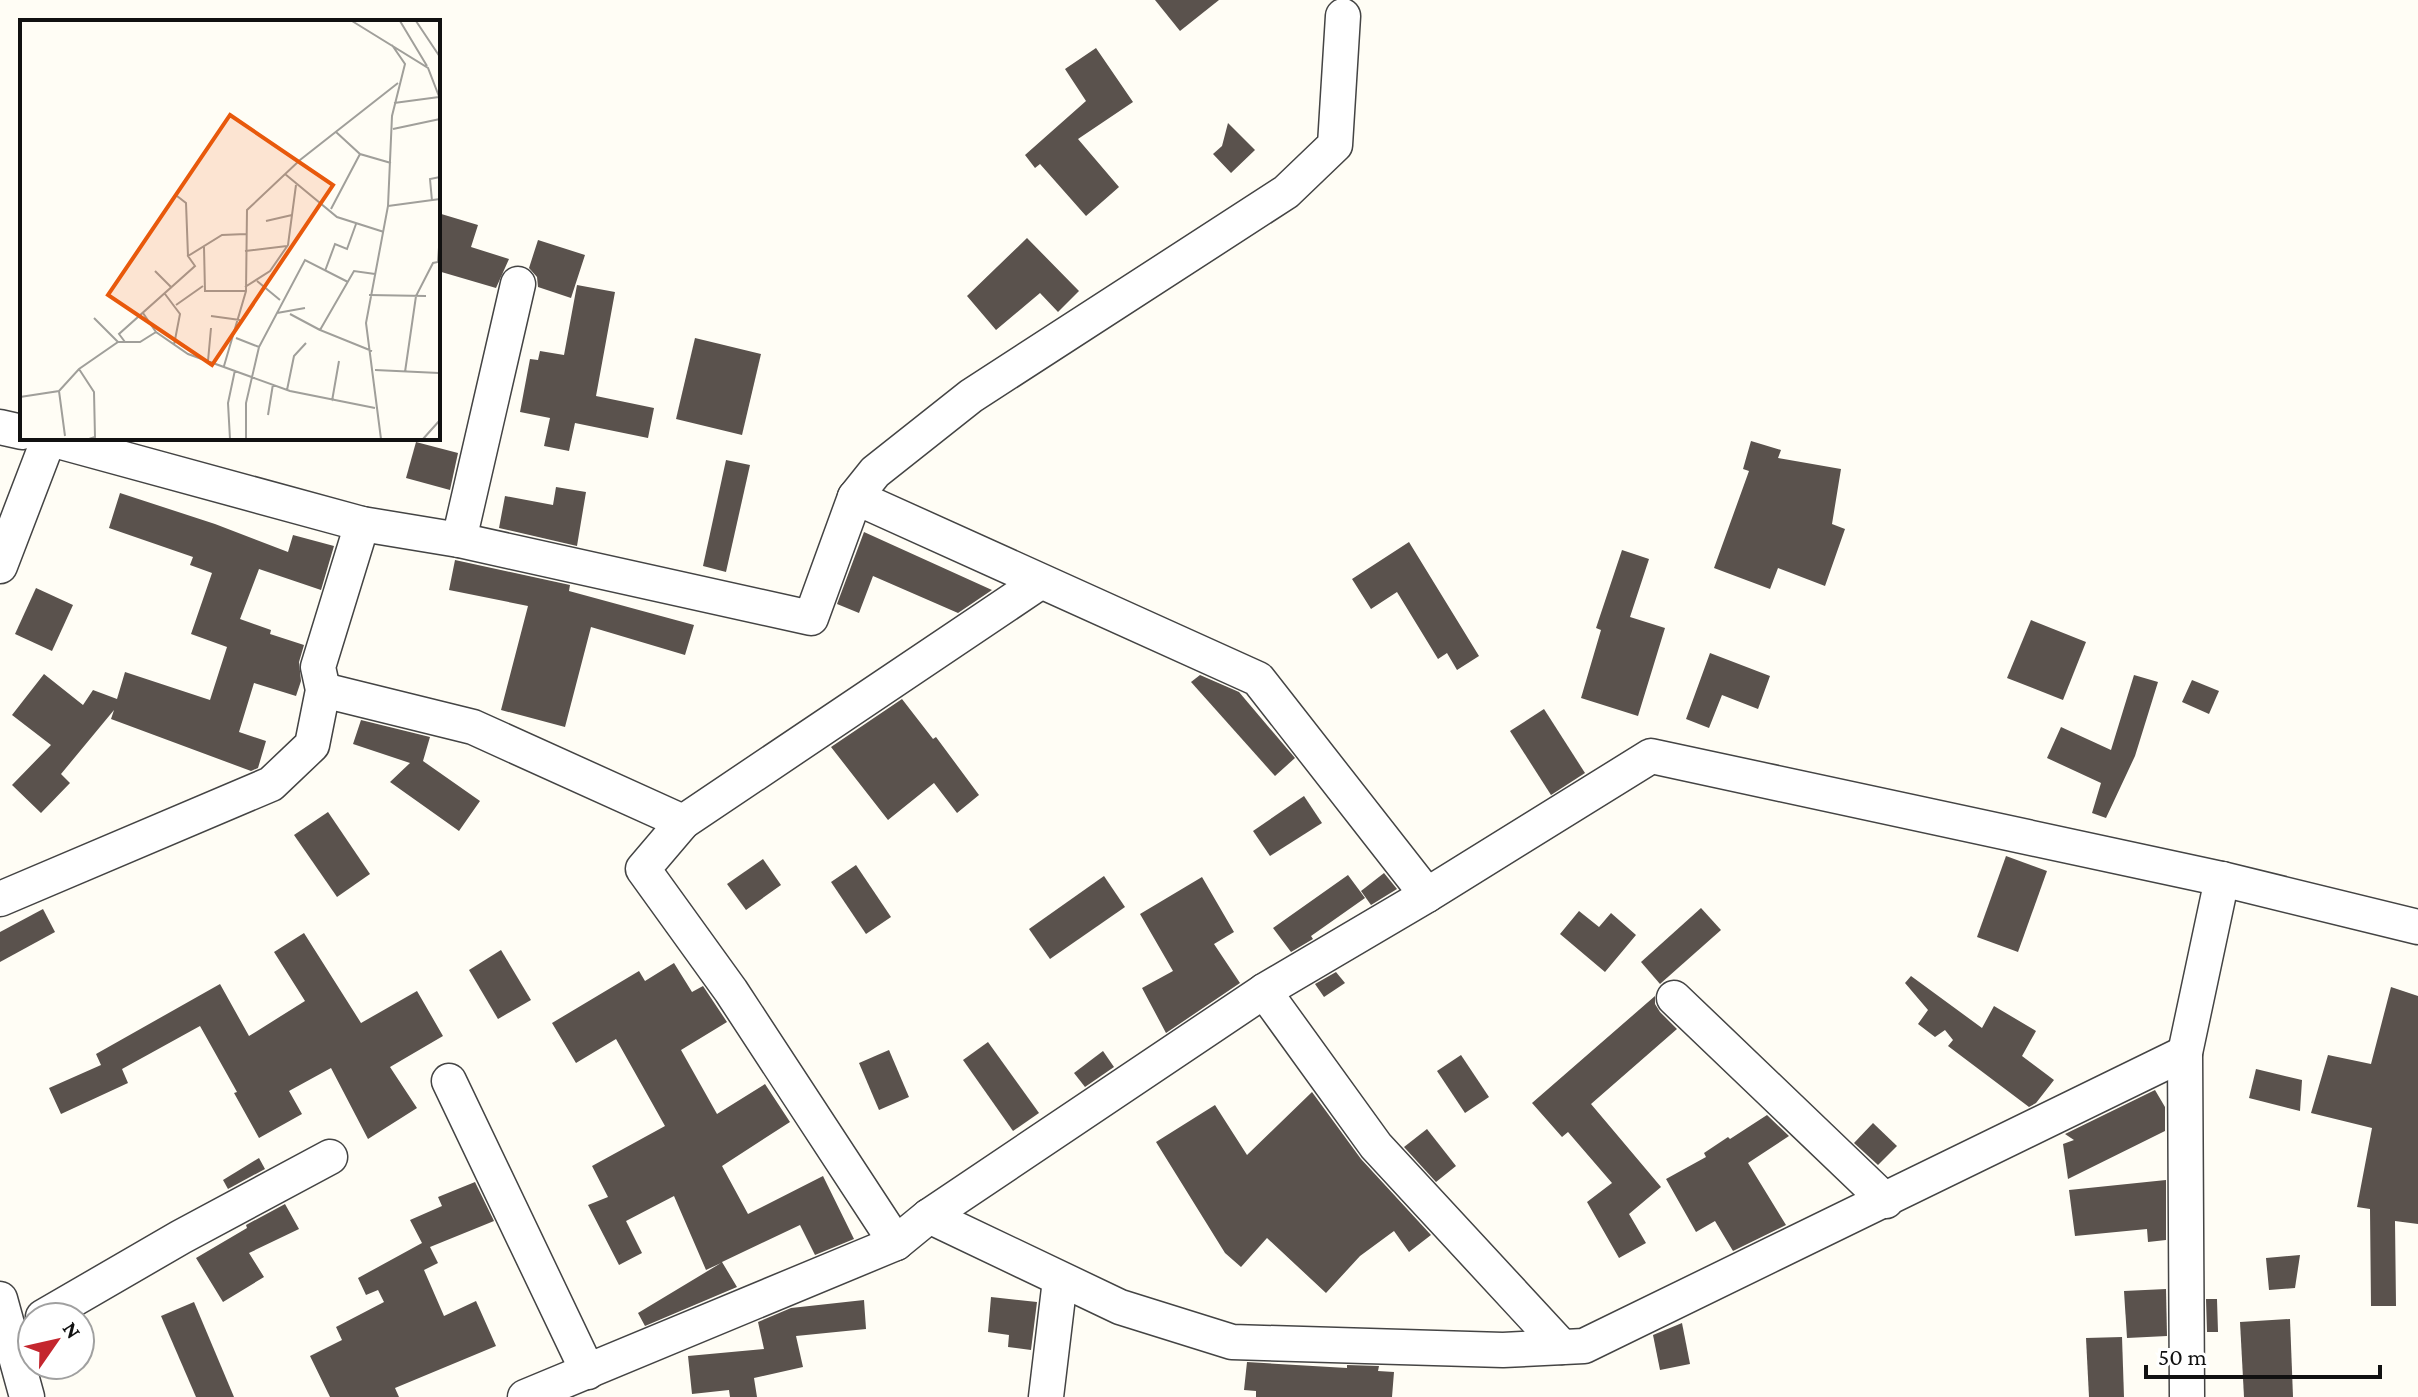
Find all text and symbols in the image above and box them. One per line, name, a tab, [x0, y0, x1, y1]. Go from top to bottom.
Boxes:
inset map	[20, 20, 440, 440]
north arrow	[16, 1301, 96, 1381]
text: N	[58, 1317, 87, 1343]
scale bar	[2146, 1329, 2380, 1379]
text: 50 m	[2158, 1343, 2207, 1370]

